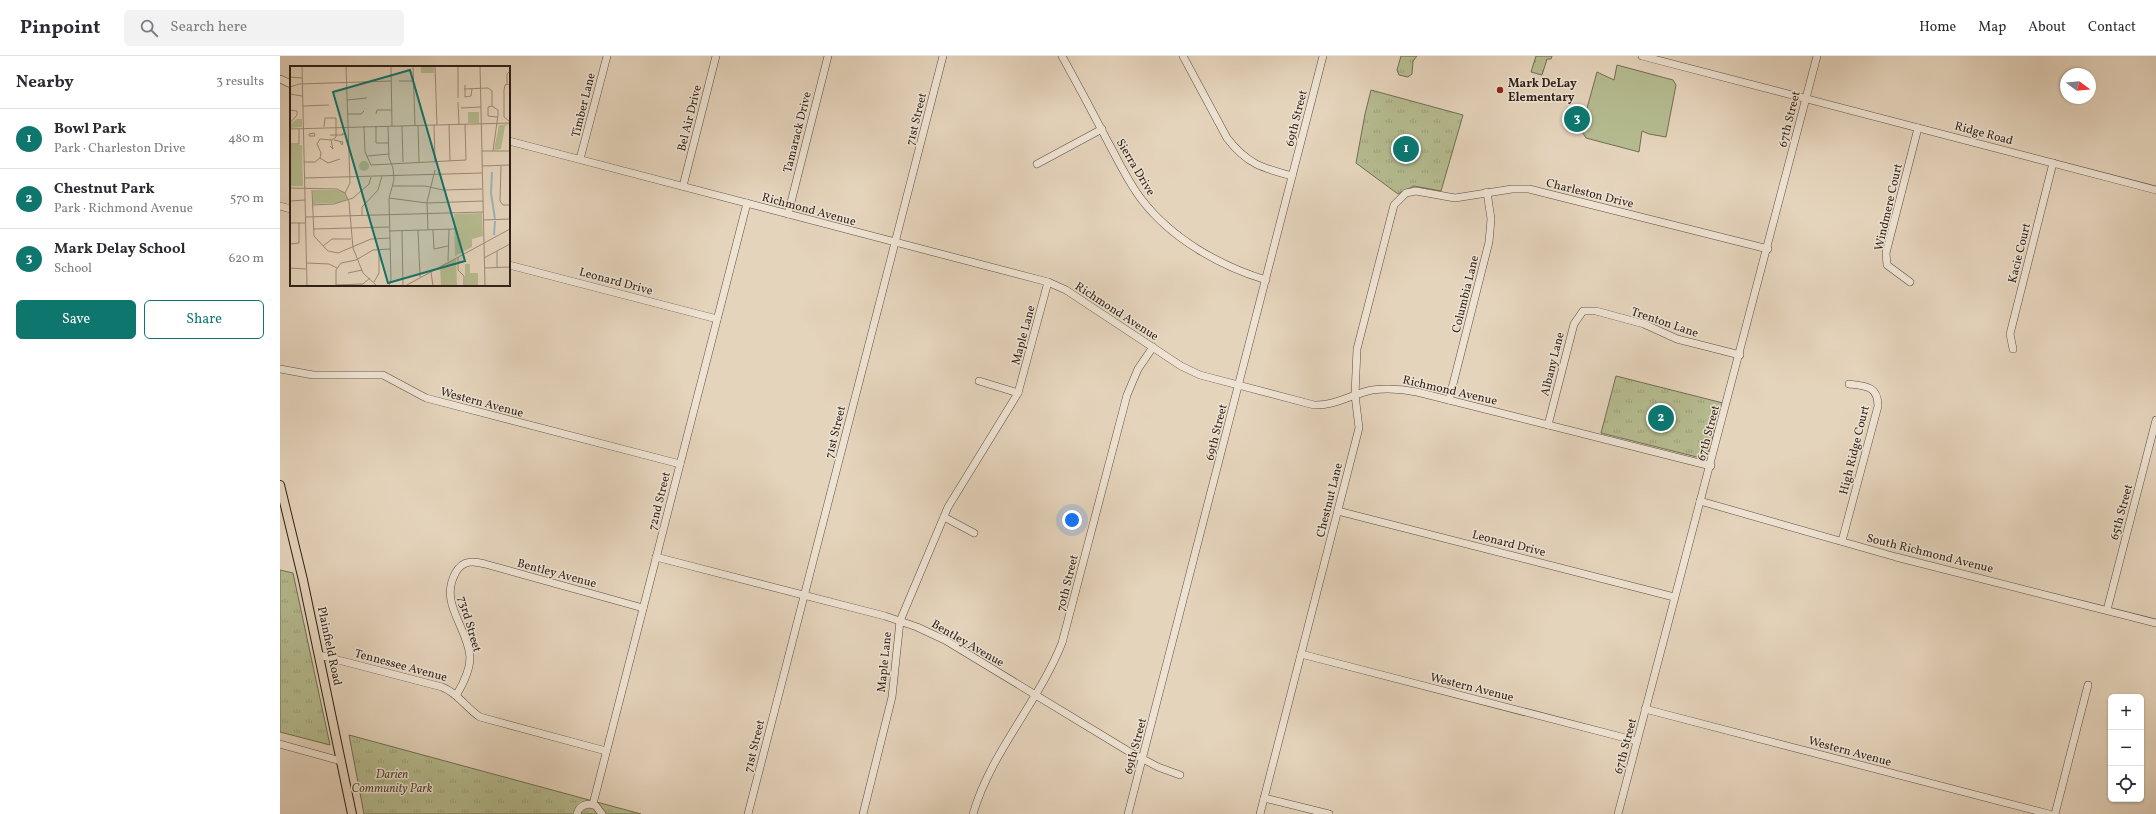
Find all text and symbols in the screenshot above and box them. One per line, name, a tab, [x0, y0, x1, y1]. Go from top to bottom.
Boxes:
search box	[124, 10, 404, 46]
text: Pinpoint	[20, 15, 100, 41]
icon: search	[138, 17, 160, 39]
text: Search here	[170, 17, 247, 38]
text: Home	[1919, 18, 1956, 37]
text: Map	[1978, 18, 2006, 37]
text: About	[2028, 18, 2066, 37]
text: Contact	[2088, 18, 2136, 37]
inset map	[290, 66, 510, 286]
north arrow	[2060, 68, 2096, 104]
text: Nearby	[16, 71, 74, 94]
street label: Timber Lane	[568, 71, 600, 139]
text: 3 results	[216, 73, 264, 91]
place label: Mark DeLay Elementary	[1508, 76, 1577, 106]
street label: Bel Air Drive	[674, 83, 706, 153]
marker: Mark DeLay Elementary	[1495, 85, 1505, 95]
street label: 69th Street	[1282, 88, 1312, 148]
street label: Tamarack Drive	[780, 90, 816, 175]
street label: 67th Street	[1775, 90, 1805, 149]
street label: 71st Street	[903, 91, 931, 147]
pin: 3	[1564, 104, 1590, 134]
street label: Ridge Road	[1953, 118, 2015, 150]
text: Bowl Park	[54, 119, 126, 140]
text: 1	[26, 130, 32, 148]
text: 480 m	[228, 130, 264, 148]
pin: 1	[1393, 134, 1419, 164]
street label: Sierra Drive	[1112, 136, 1159, 199]
text: Park · Charleston Drive	[54, 140, 186, 158]
street label: Windmere Court	[1871, 162, 1907, 252]
street label: Charleston Drive	[1544, 175, 1636, 213]
text: Chestnut Park	[54, 179, 155, 200]
text: 2	[26, 190, 32, 208]
text: 570 m	[230, 190, 264, 208]
street label: Richmond Avenue	[760, 190, 858, 230]
text: Park · Richmond Avenue	[54, 200, 193, 218]
street label: Kacie Court	[2005, 222, 2035, 285]
text: Mark Delay School	[54, 239, 186, 260]
text: 3	[26, 250, 32, 268]
text: 620 m	[229, 250, 264, 268]
street label: Columbia Lane	[1449, 254, 1483, 335]
text: School	[54, 260, 92, 278]
street label: Leonard Drive	[577, 264, 655, 300]
street label: Richmond Avenue	[1072, 279, 1162, 345]
button: Save	[16, 300, 136, 339]
button: Share	[144, 300, 264, 339]
street label: Maple Lane	[1008, 303, 1040, 367]
street label: Trenton Lane	[1629, 304, 1701, 342]
street label: Albany Lane	[1537, 330, 1569, 398]
street label: Richmond Avenue	[1401, 372, 1499, 410]
street label: Western Avenue	[438, 384, 525, 422]
street label: 69th Street	[1202, 402, 1232, 462]
pin: 2	[1648, 403, 1674, 433]
street label: 71st Street	[822, 404, 850, 460]
street label: 67th Street	[1694, 404, 1724, 463]
street label: High Ridge Court	[1836, 404, 1874, 497]
street label: Chestnut Lane	[1313, 461, 1347, 539]
street label: 72nd Street	[645, 470, 675, 532]
street label: 65th Street	[2107, 483, 2137, 542]
your location	[1062, 510, 1082, 530]
street label: Leonard Drive	[1470, 527, 1548, 561]
street label: South Richmond Avenue	[1865, 530, 1995, 578]
street label: 70th Street	[1053, 553, 1083, 613]
street label: Bentley Avenue	[515, 556, 598, 592]
street label: 73rd Street	[453, 595, 485, 654]
street label: Plainfield Road	[313, 605, 345, 687]
street label: Bentley Avenue	[928, 617, 1007, 671]
street label: Maple Lane	[874, 631, 896, 693]
street label: Tennessee Avenue	[353, 646, 449, 686]
street label: Western Avenue	[1428, 670, 1515, 706]
map controls	[2108, 694, 2144, 802]
button: +	[2108, 694, 2144, 730]
street label: 69th Street	[1121, 716, 1151, 776]
street label: 67th Street	[1611, 717, 1641, 776]
street label: 71st Street	[741, 718, 769, 774]
button: −	[2108, 730, 2144, 766]
street label: Western Avenue	[1806, 733, 1893, 771]
button: locate	[2108, 766, 2144, 802]
park label: Darien Community Park	[352, 767, 433, 797]

